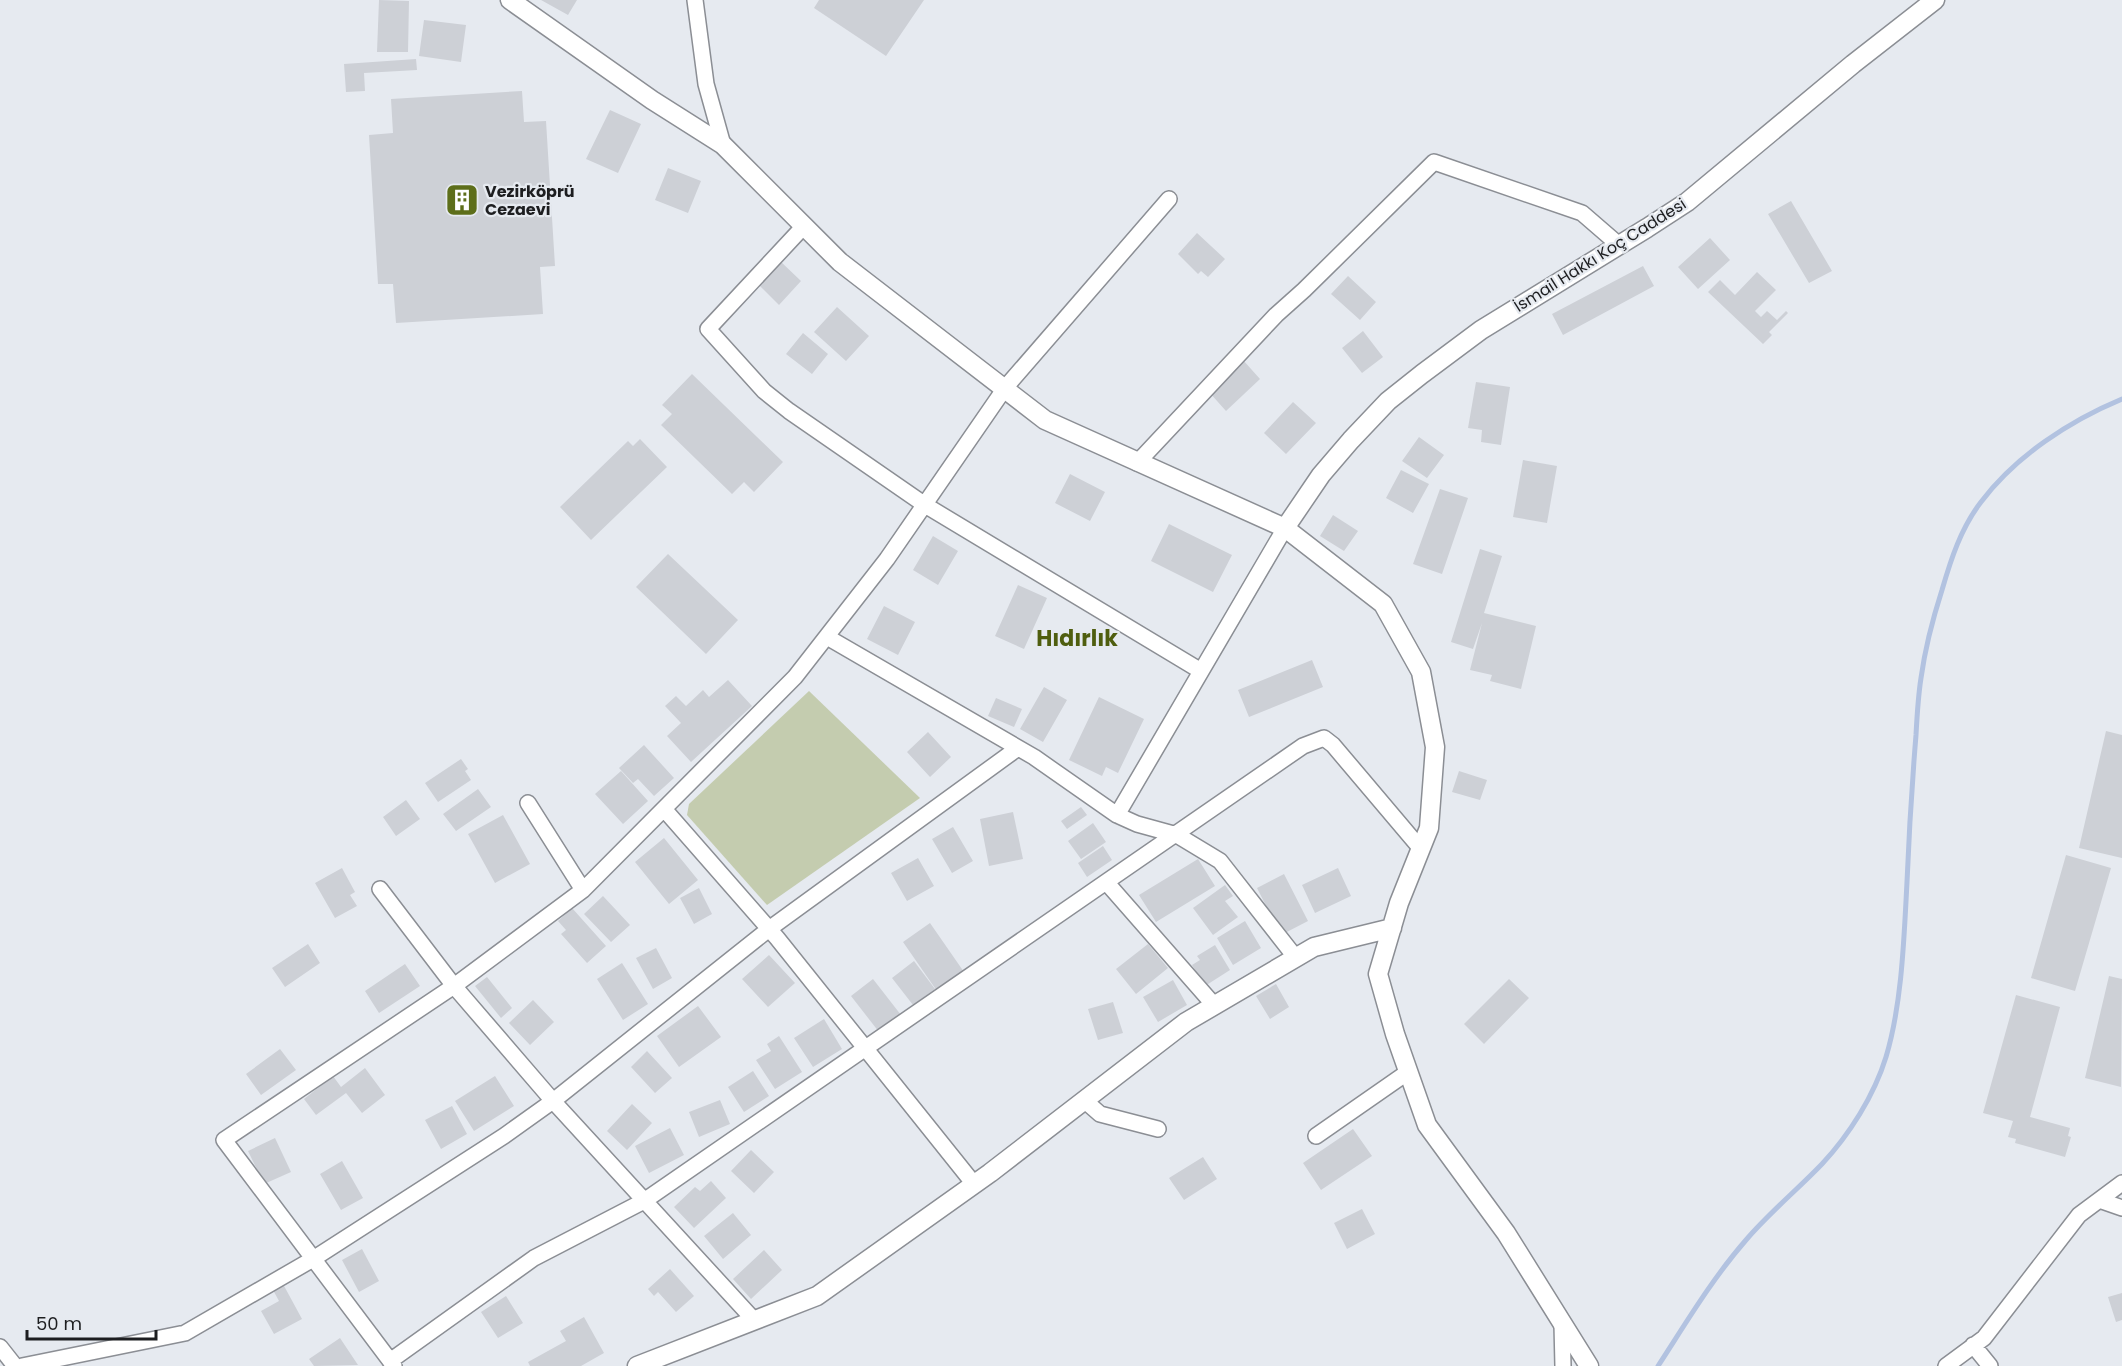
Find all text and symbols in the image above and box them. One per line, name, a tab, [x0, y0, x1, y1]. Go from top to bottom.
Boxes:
place label: Vezirköprü Cezaevi	[485, 180, 575, 221]
building icon: Vezirköprü Cezaevi	[444, 182, 480, 218]
street label: İsmail Hakkı Koç Caddesi	[1509, 192, 1691, 318]
district label: Hıdırlık	[1036, 623, 1118, 654]
scale bar	[27, 1303, 156, 1341]
text: 50 m	[36, 1311, 82, 1336]

